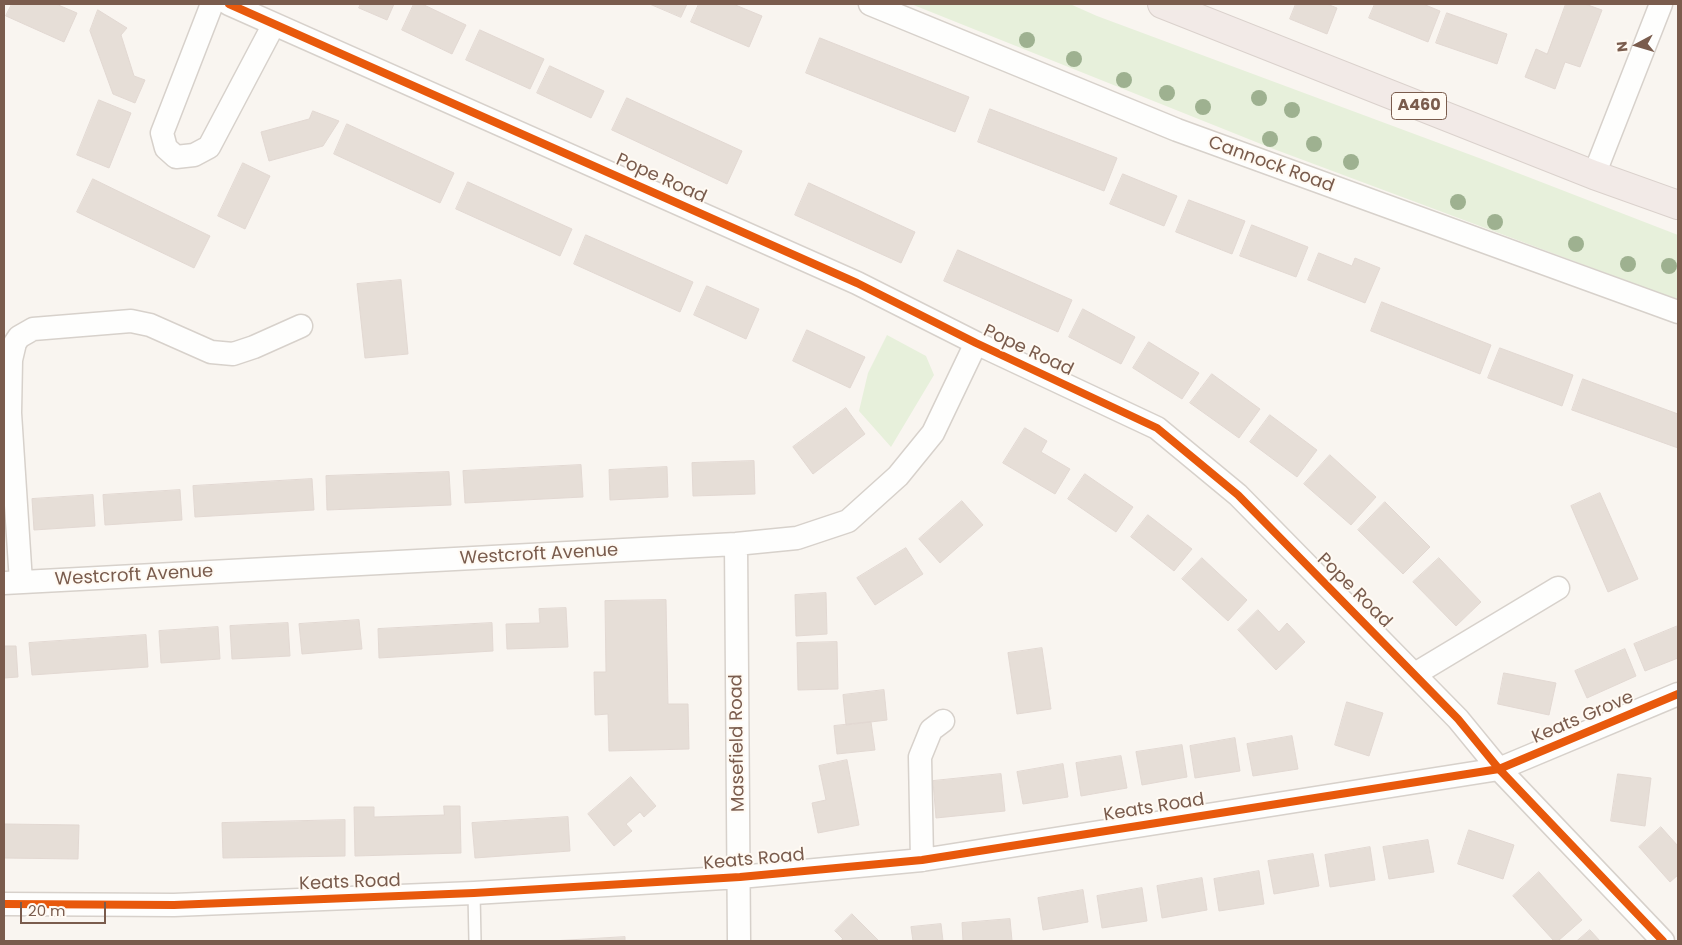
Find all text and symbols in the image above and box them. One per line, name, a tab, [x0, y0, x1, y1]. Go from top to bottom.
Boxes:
north arrow	[1612, 20, 1662, 70]
text: N	[1612, 40, 1633, 53]
road number: A460	[1392, 92, 1446, 120]
street label: Cannock Road	[1205, 132, 1337, 198]
street label: Pope Road	[612, 149, 710, 209]
street label: Pope Road	[980, 321, 1076, 381]
street label: Westcroft Avenue	[459, 540, 619, 570]
street label: Pope Road	[1312, 549, 1396, 633]
street label: Westcroft Avenue	[54, 561, 214, 591]
street label: Masefield Road	[726, 674, 750, 812]
street label: Keats Grove	[1529, 687, 1637, 749]
street label: Keats Road	[1102, 789, 1206, 827]
street label: Keats Road	[702, 845, 806, 875]
street label: Keats Road	[299, 870, 401, 896]
scale bar	[22, 892, 109, 924]
text: 20 m	[28, 900, 66, 921]

